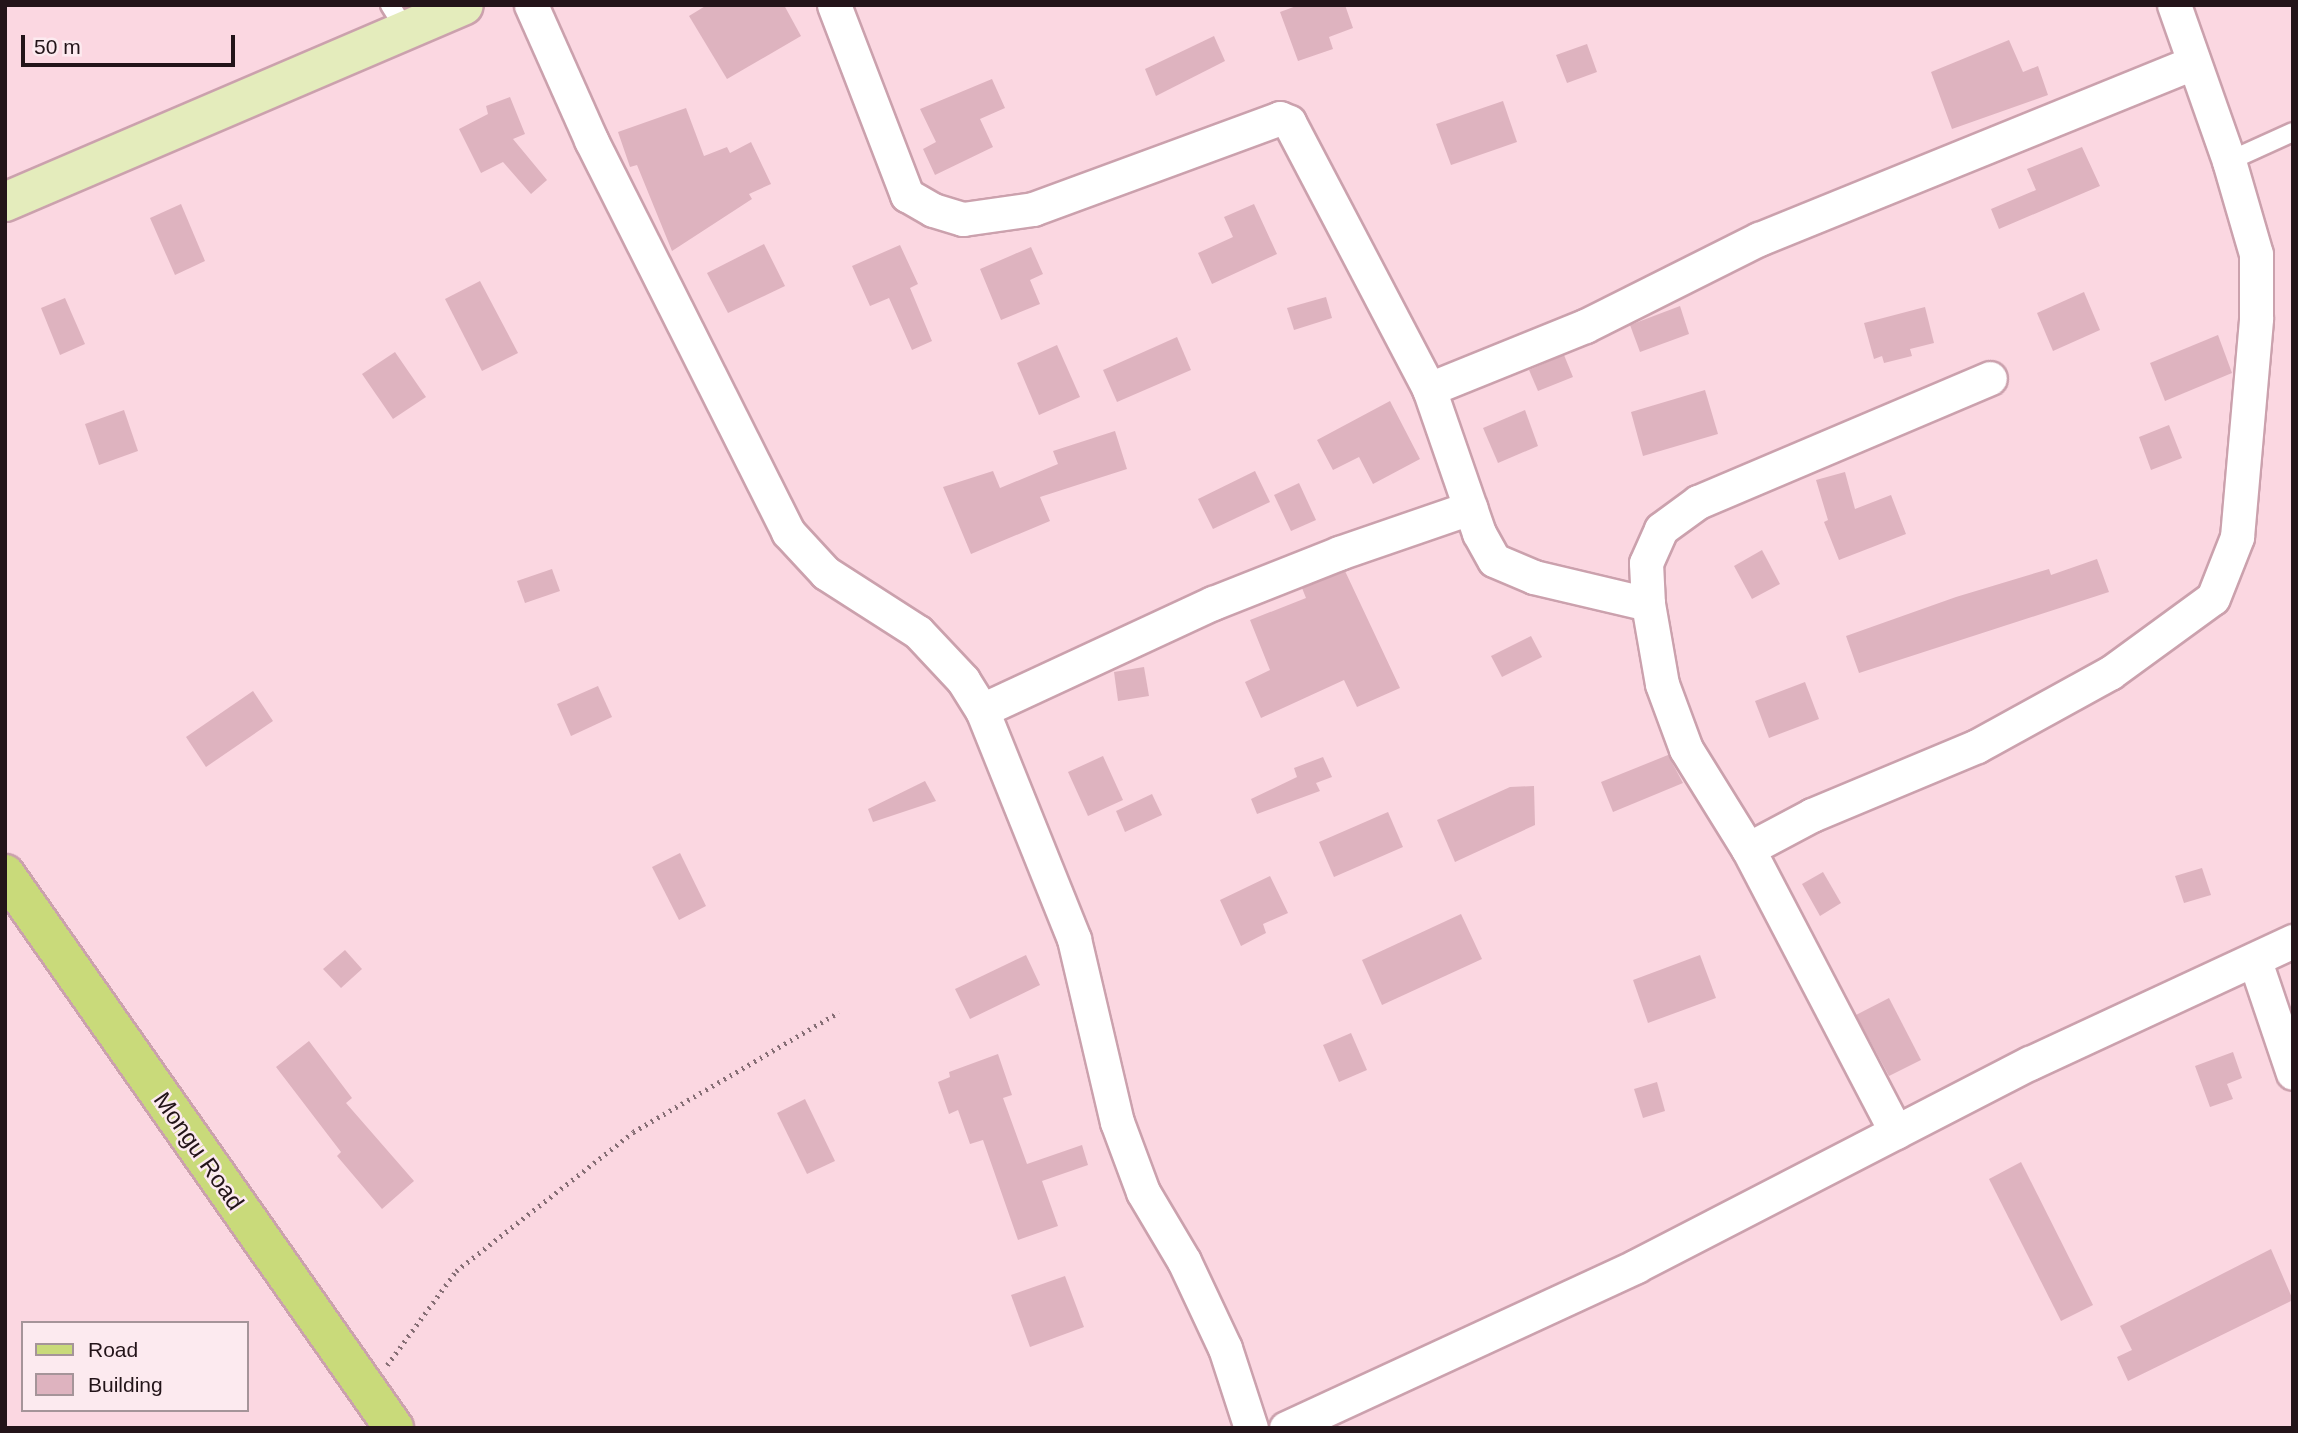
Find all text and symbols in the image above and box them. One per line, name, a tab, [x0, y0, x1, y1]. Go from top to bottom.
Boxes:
scale bar	[24, 21, 238, 65]
text: 50 m	[34, 35, 81, 58]
street label: Mongu Road	[148, 1086, 250, 1216]
legend	[21, 1321, 248, 1412]
text: Road	[88, 1338, 138, 1361]
text: Building	[88, 1373, 163, 1396]

